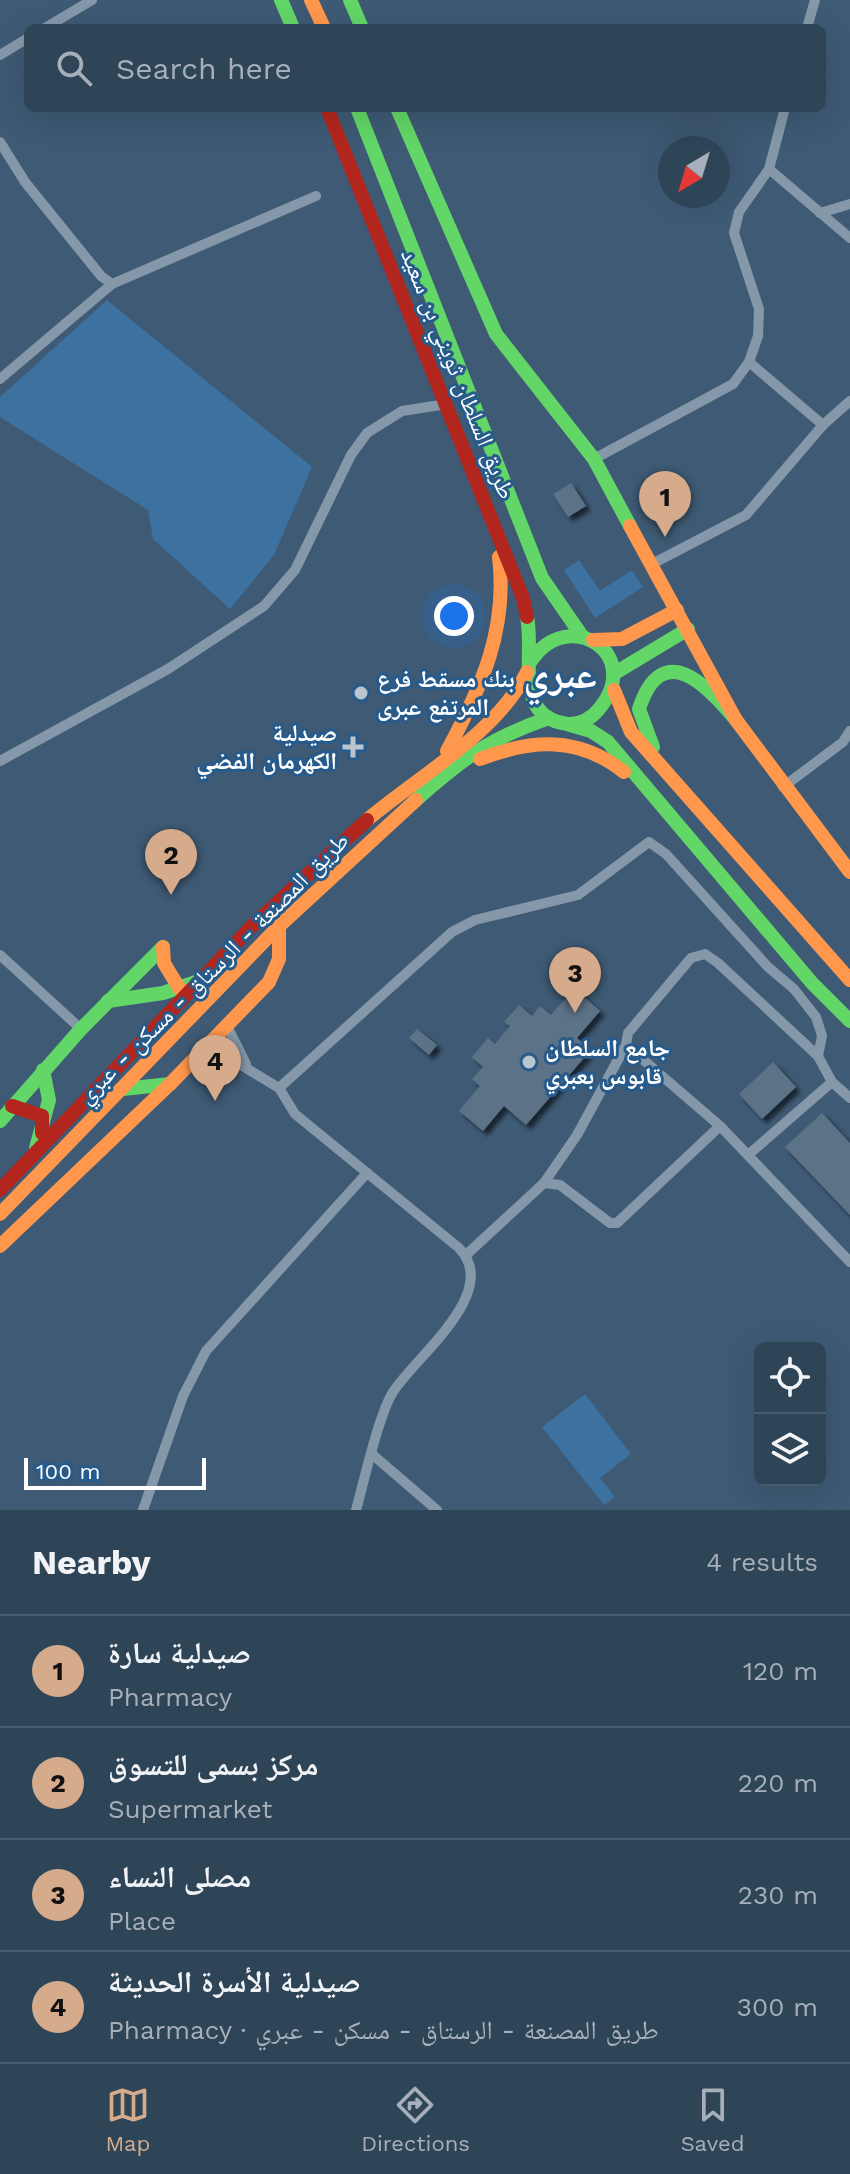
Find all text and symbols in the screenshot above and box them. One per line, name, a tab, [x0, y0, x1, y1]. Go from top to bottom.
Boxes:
search box	[24, 24, 826, 112]
icon: search	[52, 46, 96, 90]
text: Search here	[116, 51, 292, 86]
north arrow	[658, 136, 730, 208]
street label: طريق السلطان ثويني بن سعيد	[390, 245, 521, 505]
pin: 1	[639, 471, 691, 537]
your location	[434, 596, 474, 636]
district label: عبري	[523, 651, 597, 706]
place label: بنك مسقط فرع المرتفع عبرى	[377, 665, 515, 723]
marker: بنك مسقط فرع المرتفع عبرى	[352, 684, 370, 702]
place label: صيدلية الكهرمان الفضي	[196, 719, 337, 780]
marker: صيدلية الكهرمان الفضي	[344, 738, 362, 756]
street label: طريق المصنعة - الرستاق - مسكن - عبري	[71, 826, 358, 1113]
pin: 2	[145, 829, 197, 895]
pin: 3	[549, 947, 601, 1013]
place label: جامع السلطان قابوس بعبري	[545, 1034, 670, 1095]
pin: 4	[189, 1035, 241, 1101]
marker: جامع السلطان قابوس بعبري	[520, 1053, 538, 1071]
map controls	[754, 1342, 826, 1486]
button: locate	[754, 1342, 826, 1414]
button: layers	[754, 1414, 826, 1486]
scale bar	[24, 1454, 206, 1490]
text: 100 m	[36, 1459, 100, 1484]
text: Nearby	[32, 1542, 151, 1582]
text: 4 results	[706, 1547, 818, 1577]
text: صيدلية سارة	[108, 1635, 251, 1670]
text: 1	[52, 1656, 64, 1686]
text: 120 m	[743, 1656, 818, 1686]
text: Pharmacy	[108, 1682, 232, 1712]
text: مركز بسمى للتسوق	[108, 1747, 318, 1782]
text: 2	[50, 1768, 66, 1798]
text: 220 m	[738, 1768, 818, 1798]
text: Supermarket	[108, 1794, 272, 1824]
text: مصلى النساء	[108, 1859, 251, 1894]
text: 3	[50, 1880, 66, 1910]
text: 230 m	[738, 1880, 818, 1910]
text: Place	[108, 1906, 176, 1936]
text: صيدلية الأسرة الحديثة	[108, 1964, 361, 1999]
text: 4	[50, 1992, 66, 2022]
text: 300 m	[737, 1992, 818, 2022]
text: Pharmacy · طريق المصنعة - الرستاق - مسكن - عبري	[108, 2015, 659, 2045]
tab: Map	[105, 2083, 150, 2156]
tab: Directions	[361, 2083, 470, 2156]
tab: Saved	[681, 2083, 745, 2156]

